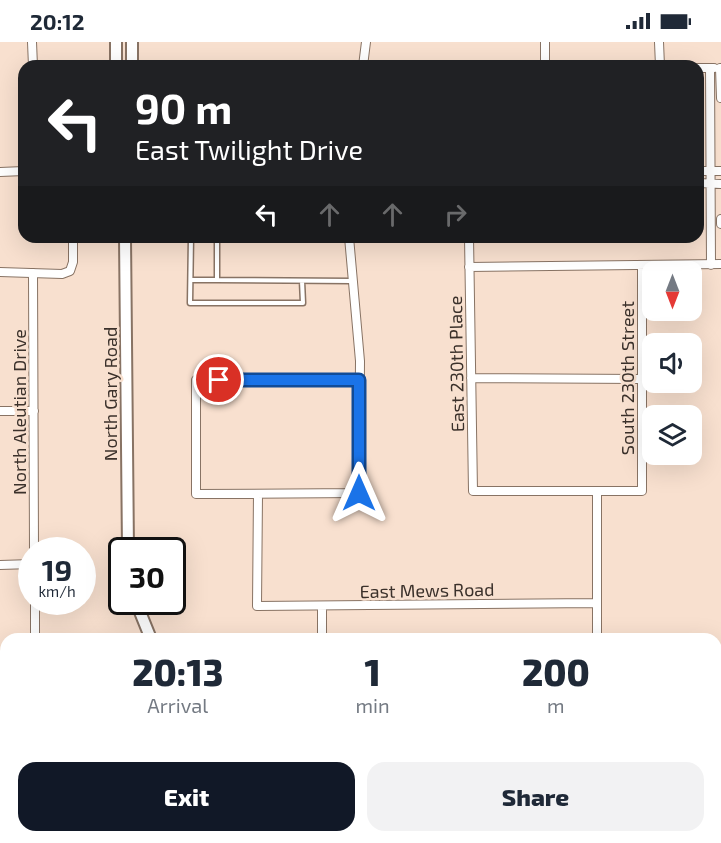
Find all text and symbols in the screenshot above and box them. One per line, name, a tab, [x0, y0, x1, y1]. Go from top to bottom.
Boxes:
text: 20:12	[30, 8, 85, 34]
text: 90 m	[135, 82, 232, 132]
icon: left	[36, 84, 114, 162]
text: East Twilight Drive	[135, 133, 363, 165]
icon: left	[250, 198, 283, 231]
icon: ahead	[313, 198, 346, 231]
icon: ahead	[376, 198, 409, 231]
icon: right	[439, 198, 472, 231]
north arrow	[642, 261, 702, 321]
map controls	[642, 261, 702, 465]
street label: East 230th Place	[444, 296, 468, 432]
street label: South 230th Street	[616, 301, 638, 455]
street label: North Gary Road	[99, 327, 121, 461]
street label: North Aleutian Drive	[8, 329, 30, 495]
button: sound	[642, 333, 702, 393]
pin	[193, 354, 244, 405]
icon: arrive	[202, 363, 235, 396]
button: layers	[642, 405, 702, 465]
position arrow	[327, 461, 391, 525]
speed limit sign: 30	[108, 537, 186, 615]
text: 19	[42, 551, 72, 587]
street label: East Mews Road	[359, 578, 495, 602]
text: km/h	[38, 582, 76, 600]
text: 20:13	[132, 650, 223, 693]
text: 1	[364, 650, 381, 693]
text: 200	[522, 650, 590, 693]
text: Arrival	[147, 693, 208, 717]
text: min	[356, 693, 390, 717]
text: m	[547, 693, 565, 717]
button: Exit	[18, 762, 355, 831]
button: Share	[367, 762, 704, 831]

